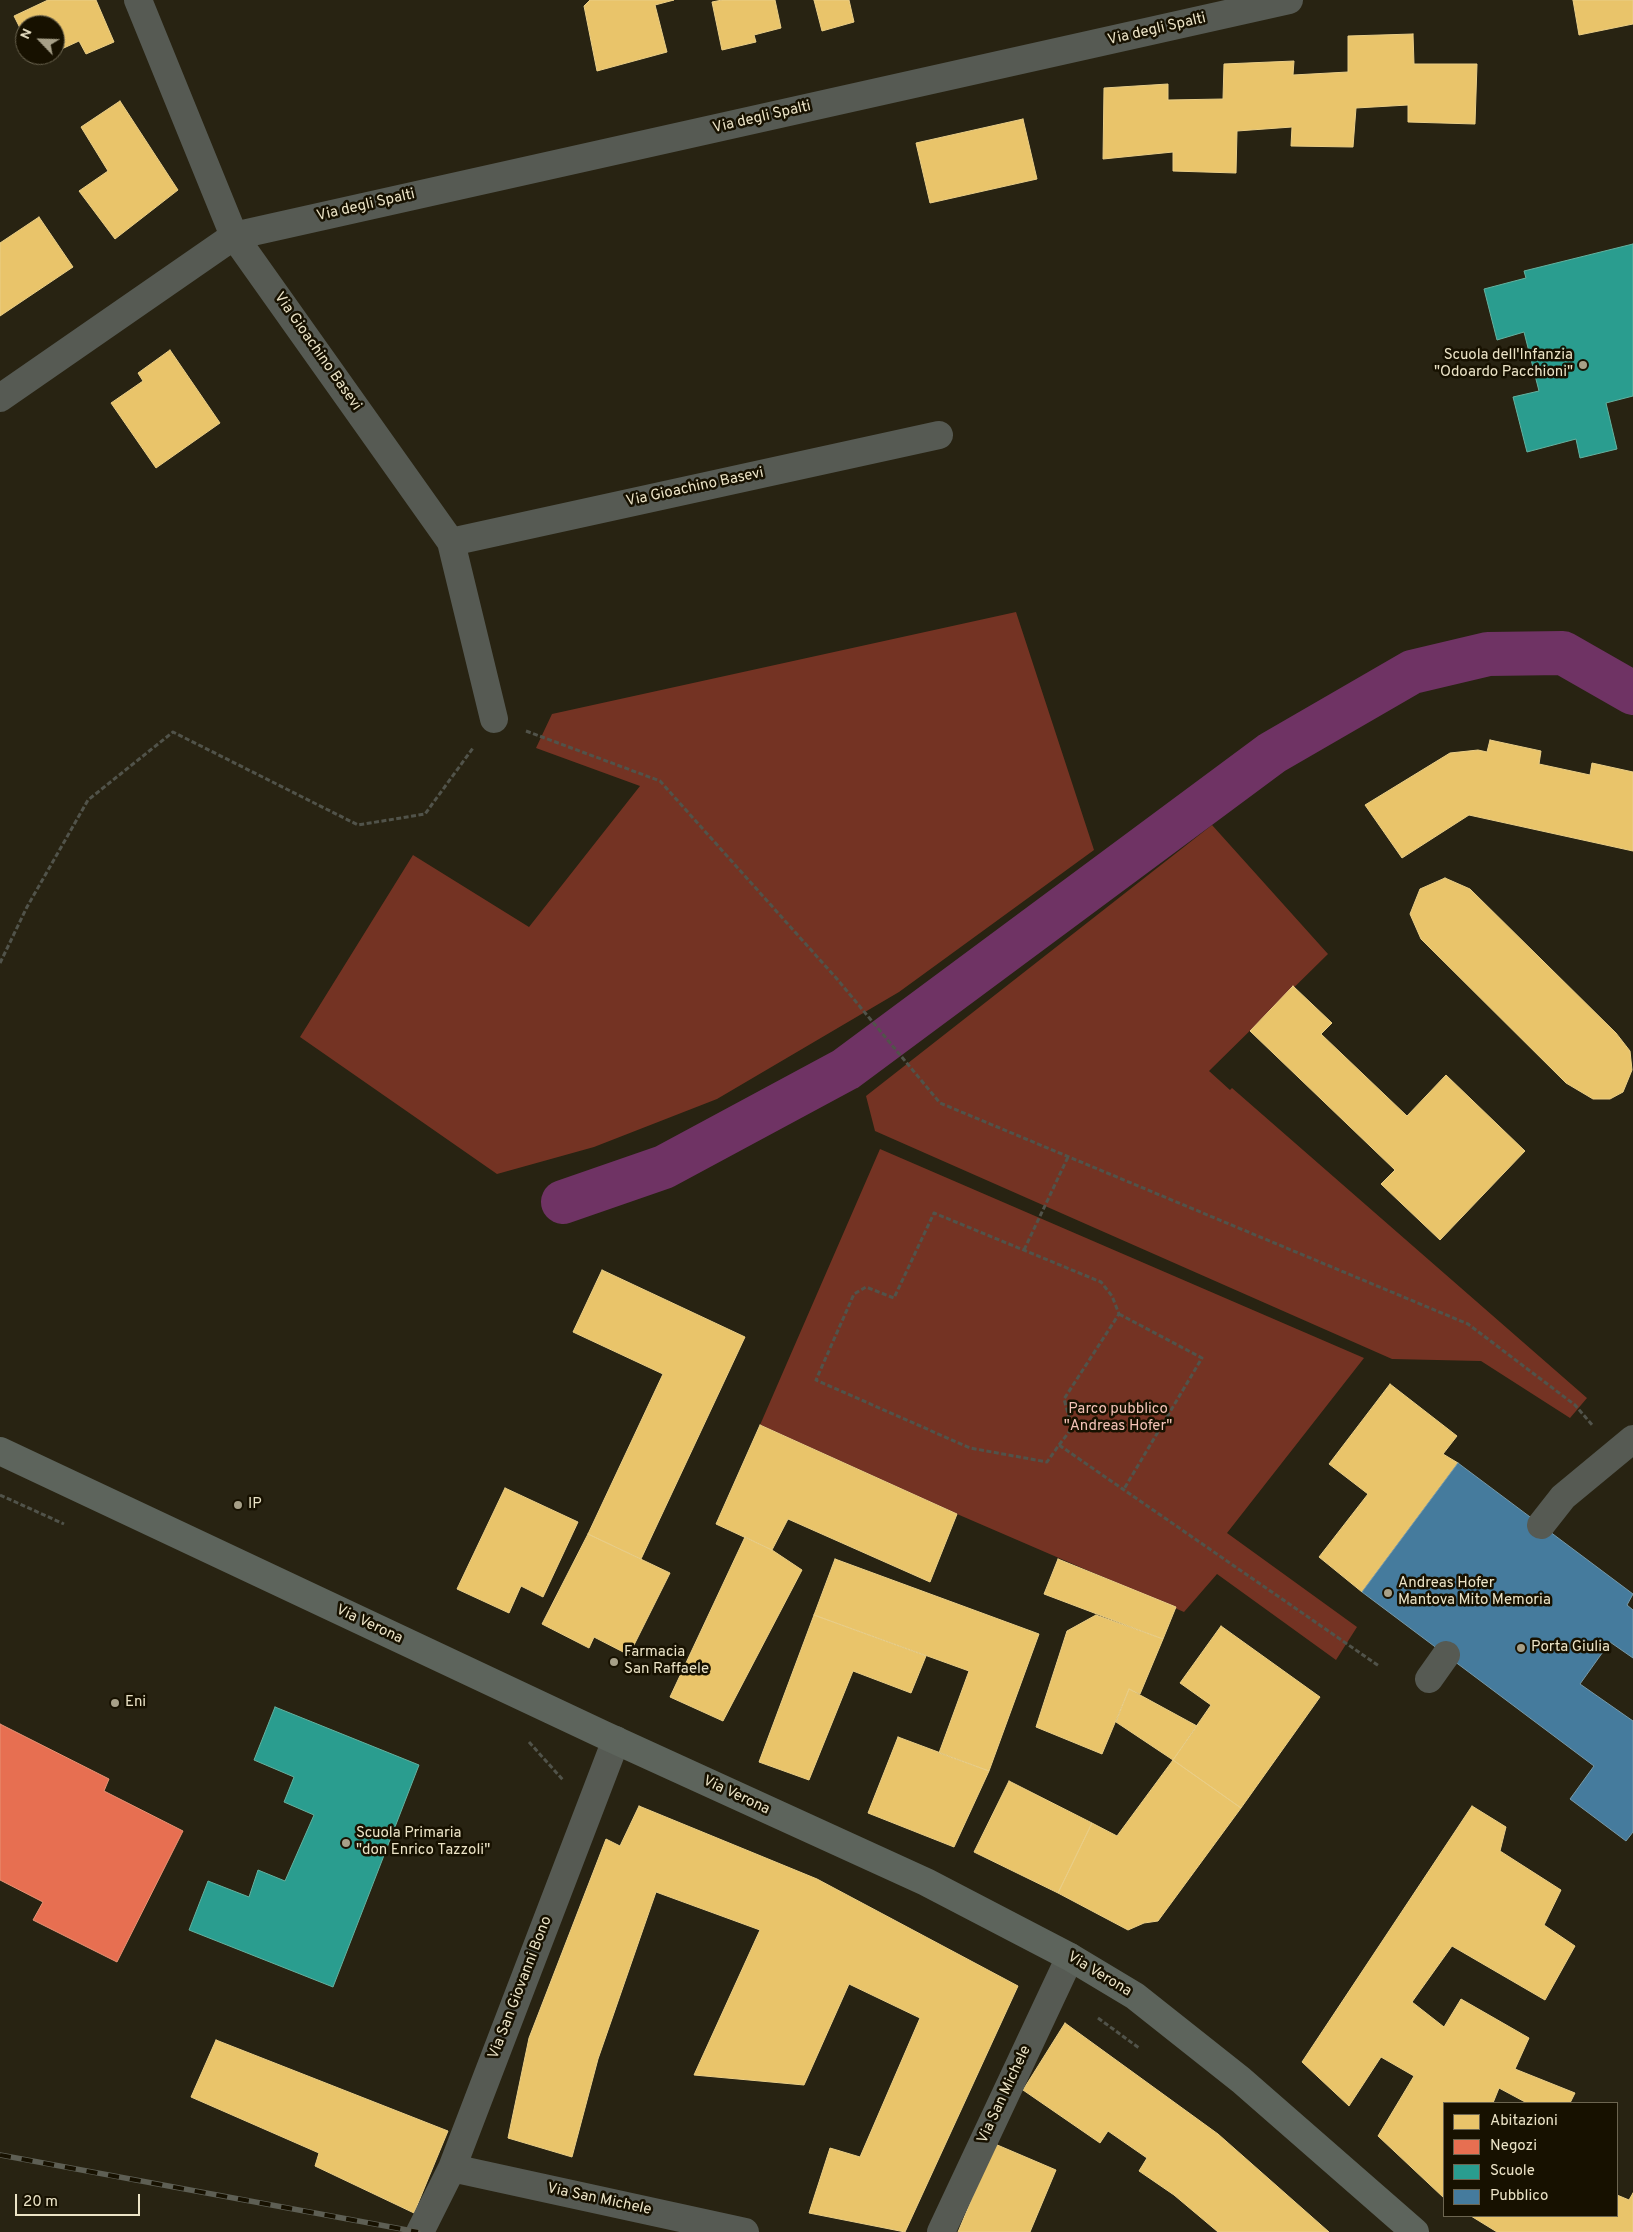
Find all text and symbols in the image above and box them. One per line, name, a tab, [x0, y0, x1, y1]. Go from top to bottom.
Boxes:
street label: Via degli Spalti	[1106, 10, 1208, 50]
north arrow	[15, 15, 65, 65]
text: N	[17, 26, 37, 42]
street label: Via degli Spalti	[711, 98, 813, 138]
street label: Via degli Spalti	[315, 186, 417, 226]
street label: Via Gioachino Basevi	[269, 289, 365, 415]
place label: Scuola dell'Infanzia "Odoardo Pacchioni"	[1434, 347, 1573, 382]
marker: Scuola dell'Infanzia "Odoardo Pacchioni"	[1577, 359, 1589, 371]
street label: Via Gioachino Basevi	[625, 465, 765, 511]
park label: Parco pubblico "Andreas Hofer"	[1064, 1401, 1172, 1436]
place label: IP	[248, 1496, 262, 1514]
marker: IP	[232, 1499, 244, 1511]
place label: Andreas Hofer Mantova Mito Memoria	[1398, 1575, 1551, 1610]
marker: Andreas Hofer Mantova Mito Memoria	[1382, 1587, 1394, 1599]
street label: Via Verona	[333, 1602, 405, 1648]
place label: Porta Giulia	[1531, 1639, 1610, 1657]
marker: Porta Giulia	[1515, 1642, 1527, 1654]
place label: Farmacia San Raffaele	[624, 1644, 709, 1679]
marker: Farmacia San Raffaele	[608, 1656, 620, 1668]
place label: Eni	[125, 1694, 146, 1712]
marker: Eni	[109, 1697, 121, 1709]
street label: Via Verona	[700, 1773, 772, 1819]
place label: Scuola Primaria "don Enrico Tazzoli"	[356, 1825, 490, 1860]
marker: Scuola Primaria "don Enrico Tazzoli"	[340, 1837, 352, 1849]
street label: Via San Giovanni Bono	[485, 1914, 557, 2062]
street label: Via Verona	[1064, 1949, 1134, 2001]
street label: Via San Michele	[974, 2043, 1036, 2147]
legend	[1443, 2102, 1618, 2217]
text: Abitazioni	[1490, 2112, 1558, 2131]
text: Negozi	[1490, 2137, 1537, 2156]
text: Scuole	[1490, 2162, 1535, 2181]
street label: Via San Michele	[545, 2180, 653, 2220]
scale bar	[18, 2184, 142, 2216]
text: Pubblico	[1490, 2187, 1548, 2206]
text: 20 m	[23, 2193, 58, 2212]

